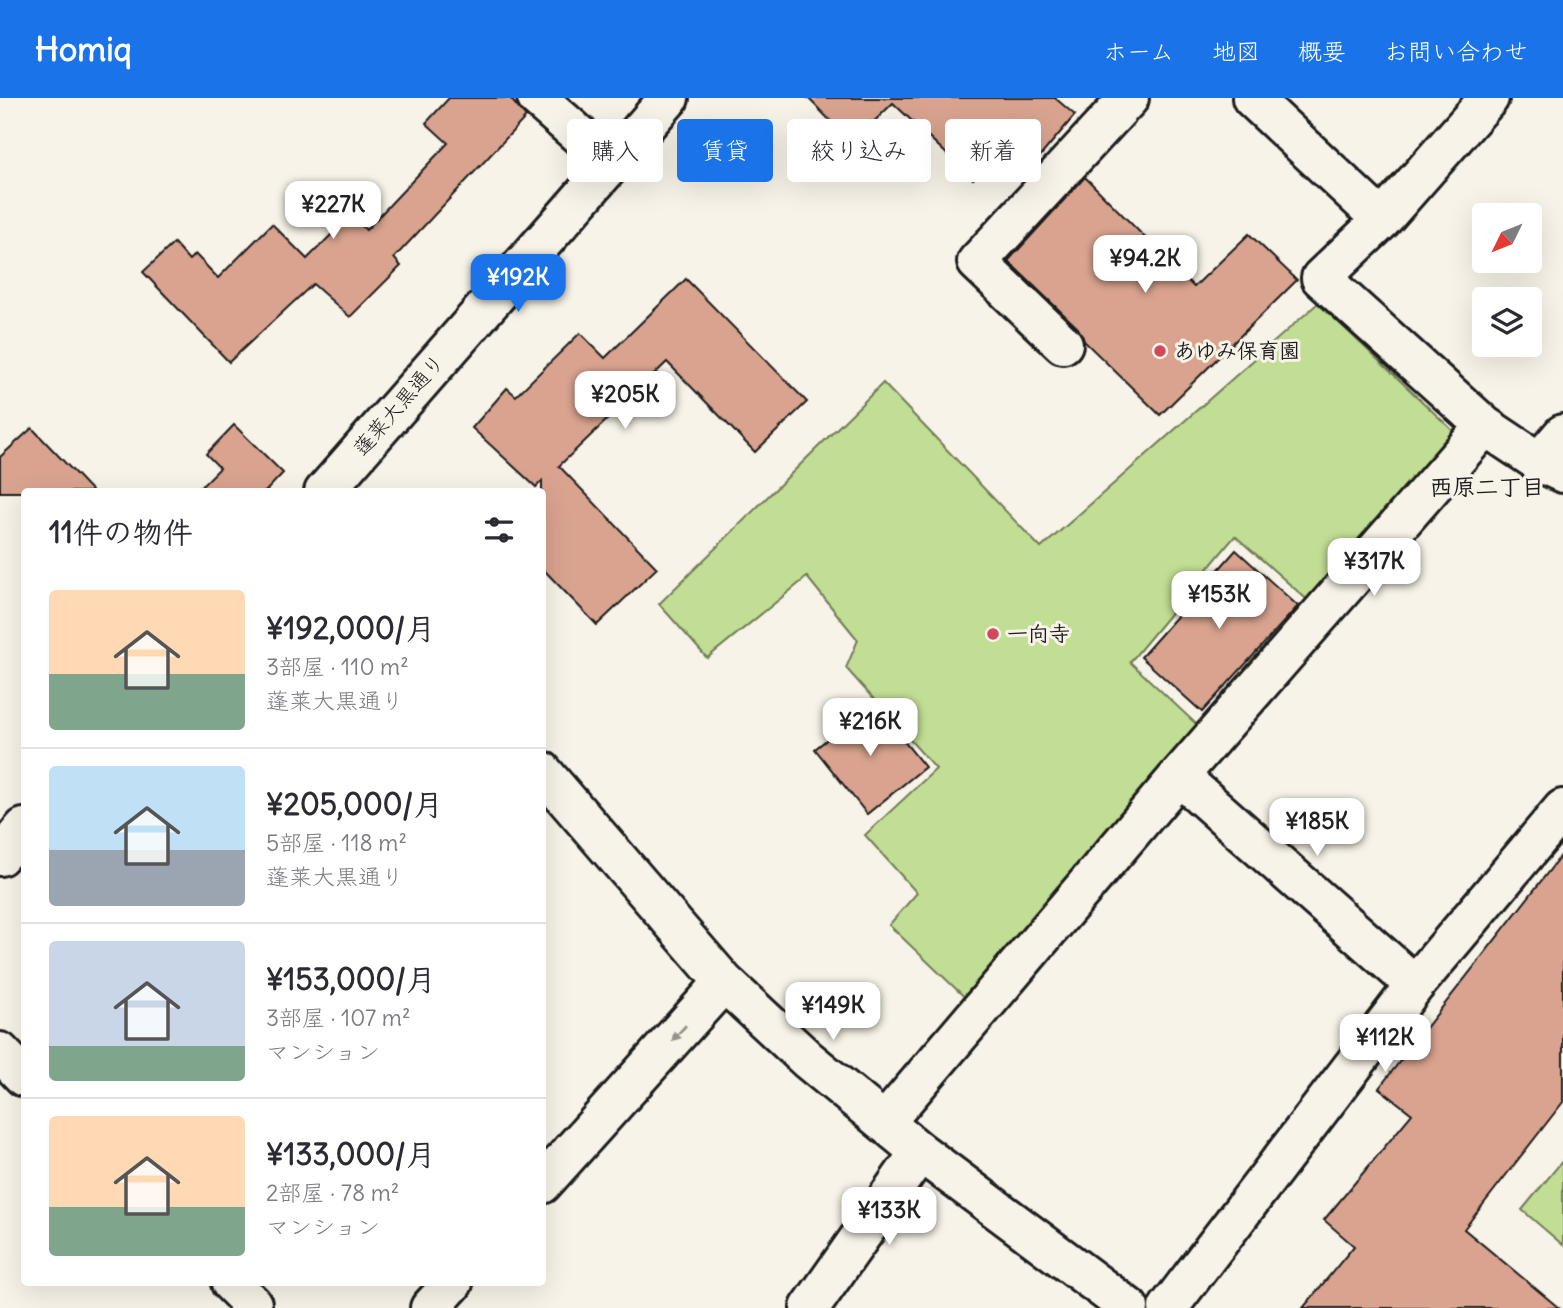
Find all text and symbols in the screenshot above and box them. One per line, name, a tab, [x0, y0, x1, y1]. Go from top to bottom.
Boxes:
text: Homiq	[35, 28, 132, 70]
text: ホーム	[1103, 36, 1174, 66]
text: 地図	[1212, 36, 1260, 66]
text: 概要	[1298, 36, 1346, 66]
text: お問い合わせ	[1384, 36, 1528, 66]
chip: 購入	[567, 119, 663, 182]
chip: 賃貸	[677, 119, 773, 182]
chip: 絞り込み	[787, 119, 931, 182]
chip: 新着	[945, 119, 1041, 182]
pin: ¥227K	[284, 181, 382, 241]
text: ¥227K	[301, 189, 365, 218]
north arrow	[1472, 203, 1542, 273]
map controls	[1472, 203, 1542, 357]
pin: ¥94.2K	[1088, 236, 1202, 295]
text: ¥94.2K	[1109, 243, 1181, 272]
pin: ¥192K	[469, 254, 567, 314]
text: ¥192K	[487, 262, 549, 291]
button: layers	[1472, 287, 1542, 357]
place label: あゆみ保育園	[1174, 337, 1300, 364]
marker: あゆみ保育園	[1152, 343, 1168, 359]
street label: 蓬莱大黒通り	[347, 348, 450, 461]
pin: ¥205K	[576, 372, 674, 431]
text: ¥205K	[591, 379, 659, 408]
district label: 西原二丁目	[1430, 472, 1545, 501]
icon: filters	[480, 511, 518, 549]
text: 11件の物件	[49, 513, 193, 551]
pin: ¥317K	[1325, 538, 1423, 598]
text: ¥317K	[1344, 546, 1404, 575]
pin: ¥153K	[1170, 572, 1268, 631]
text: ¥153K	[1187, 579, 1251, 608]
text: ¥192,000/月	[266, 609, 435, 647]
icon: home	[105, 618, 189, 702]
place label: 一向寺	[1007, 620, 1070, 647]
marker: 一向寺	[985, 626, 1001, 642]
text: 3部屋 · 110 m²	[266, 652, 409, 681]
text: 蓬莱大黒通り	[266, 686, 404, 715]
pin: ¥216K	[821, 698, 919, 758]
text: ¥216K	[839, 706, 901, 735]
text: ¥205,000/月	[266, 785, 443, 823]
icon: home	[105, 794, 189, 878]
pin: ¥185K	[1268, 798, 1366, 858]
text: ¥185K	[1285, 806, 1349, 835]
text: 5部屋 · 118 m²	[266, 828, 407, 857]
text: 蓬莱大黒通り	[266, 862, 404, 891]
text: ¥153,000/月	[266, 960, 436, 998]
icon: home	[105, 969, 189, 1053]
pin: ¥149K	[784, 982, 882, 1042]
text: ¥149K	[801, 990, 865, 1019]
text: 3部屋 · 107 m²	[266, 1003, 411, 1032]
pin: ¥112K	[1336, 1014, 1434, 1074]
text: ¥112K	[1356, 1022, 1414, 1051]
one-way arrow	[671, 1024, 687, 1041]
text: マンション	[266, 1037, 380, 1066]
text: ¥133,000/月	[266, 1135, 436, 1173]
icon: home	[105, 1144, 189, 1228]
text: 2部屋 · 78 m²	[266, 1178, 399, 1207]
pin: ¥133K	[840, 1188, 938, 1247]
text: ¥133K	[858, 1195, 920, 1224]
text: マンション	[266, 1212, 380, 1241]

